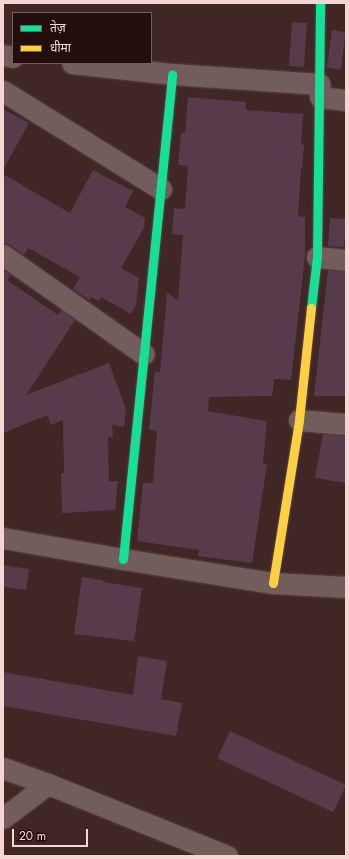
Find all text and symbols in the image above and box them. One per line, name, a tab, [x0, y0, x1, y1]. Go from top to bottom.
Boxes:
legend	[12, 12, 152, 64]
text: तेज़	[50, 19, 66, 37]
text: धीमा	[50, 39, 71, 57]
scale bar	[14, 821, 90, 847]
text: 20 m	[19, 827, 46, 845]

